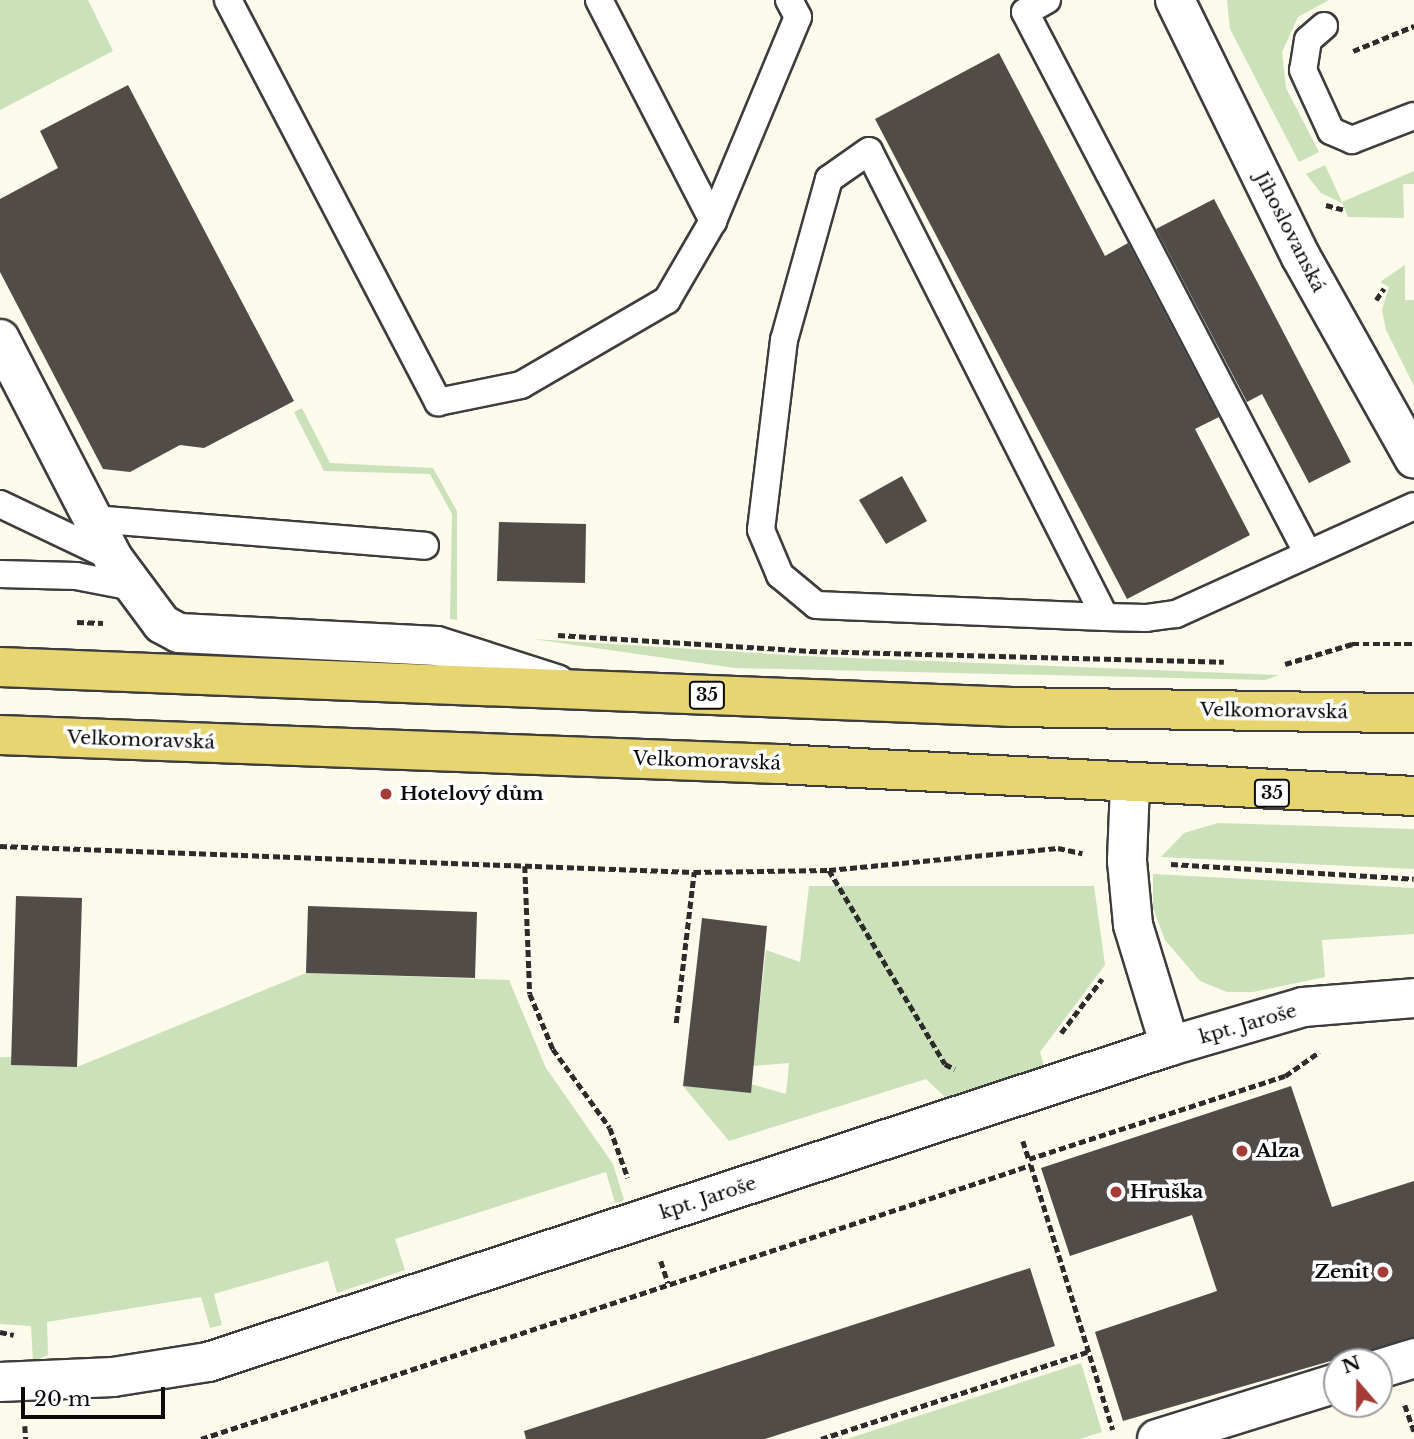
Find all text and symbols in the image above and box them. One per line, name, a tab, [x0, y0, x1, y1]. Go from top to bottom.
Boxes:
street label: Jihoslovanská	[1250, 168, 1330, 296]
road number: 35	[688, 680, 726, 710]
street label: Velkomoravská	[1200, 698, 1348, 724]
street label: Velkomoravská	[67, 726, 215, 754]
street label: Velkomoravská	[633, 747, 781, 775]
road number: 35	[1253, 778, 1291, 808]
place label: Hotelový dům	[400, 783, 544, 805]
marker: Hotelový dům	[378, 786, 394, 802]
street label: kpt. Jaroše	[1197, 999, 1299, 1049]
place label: Alza	[1256, 1140, 1300, 1162]
marker: Alza	[1234, 1143, 1250, 1159]
street label: kpt. Jaroše	[657, 1172, 759, 1224]
place label: Hruška	[1130, 1181, 1203, 1203]
marker: Hruška	[1108, 1184, 1124, 1200]
place label: Zenit	[1315, 1261, 1369, 1283]
marker: Zenit	[1375, 1264, 1391, 1280]
north arrow	[1323, 1348, 1393, 1418]
text: N	[1339, 1351, 1364, 1379]
scale bar	[24, 1372, 168, 1416]
text: 20 m	[34, 1386, 91, 1412]

